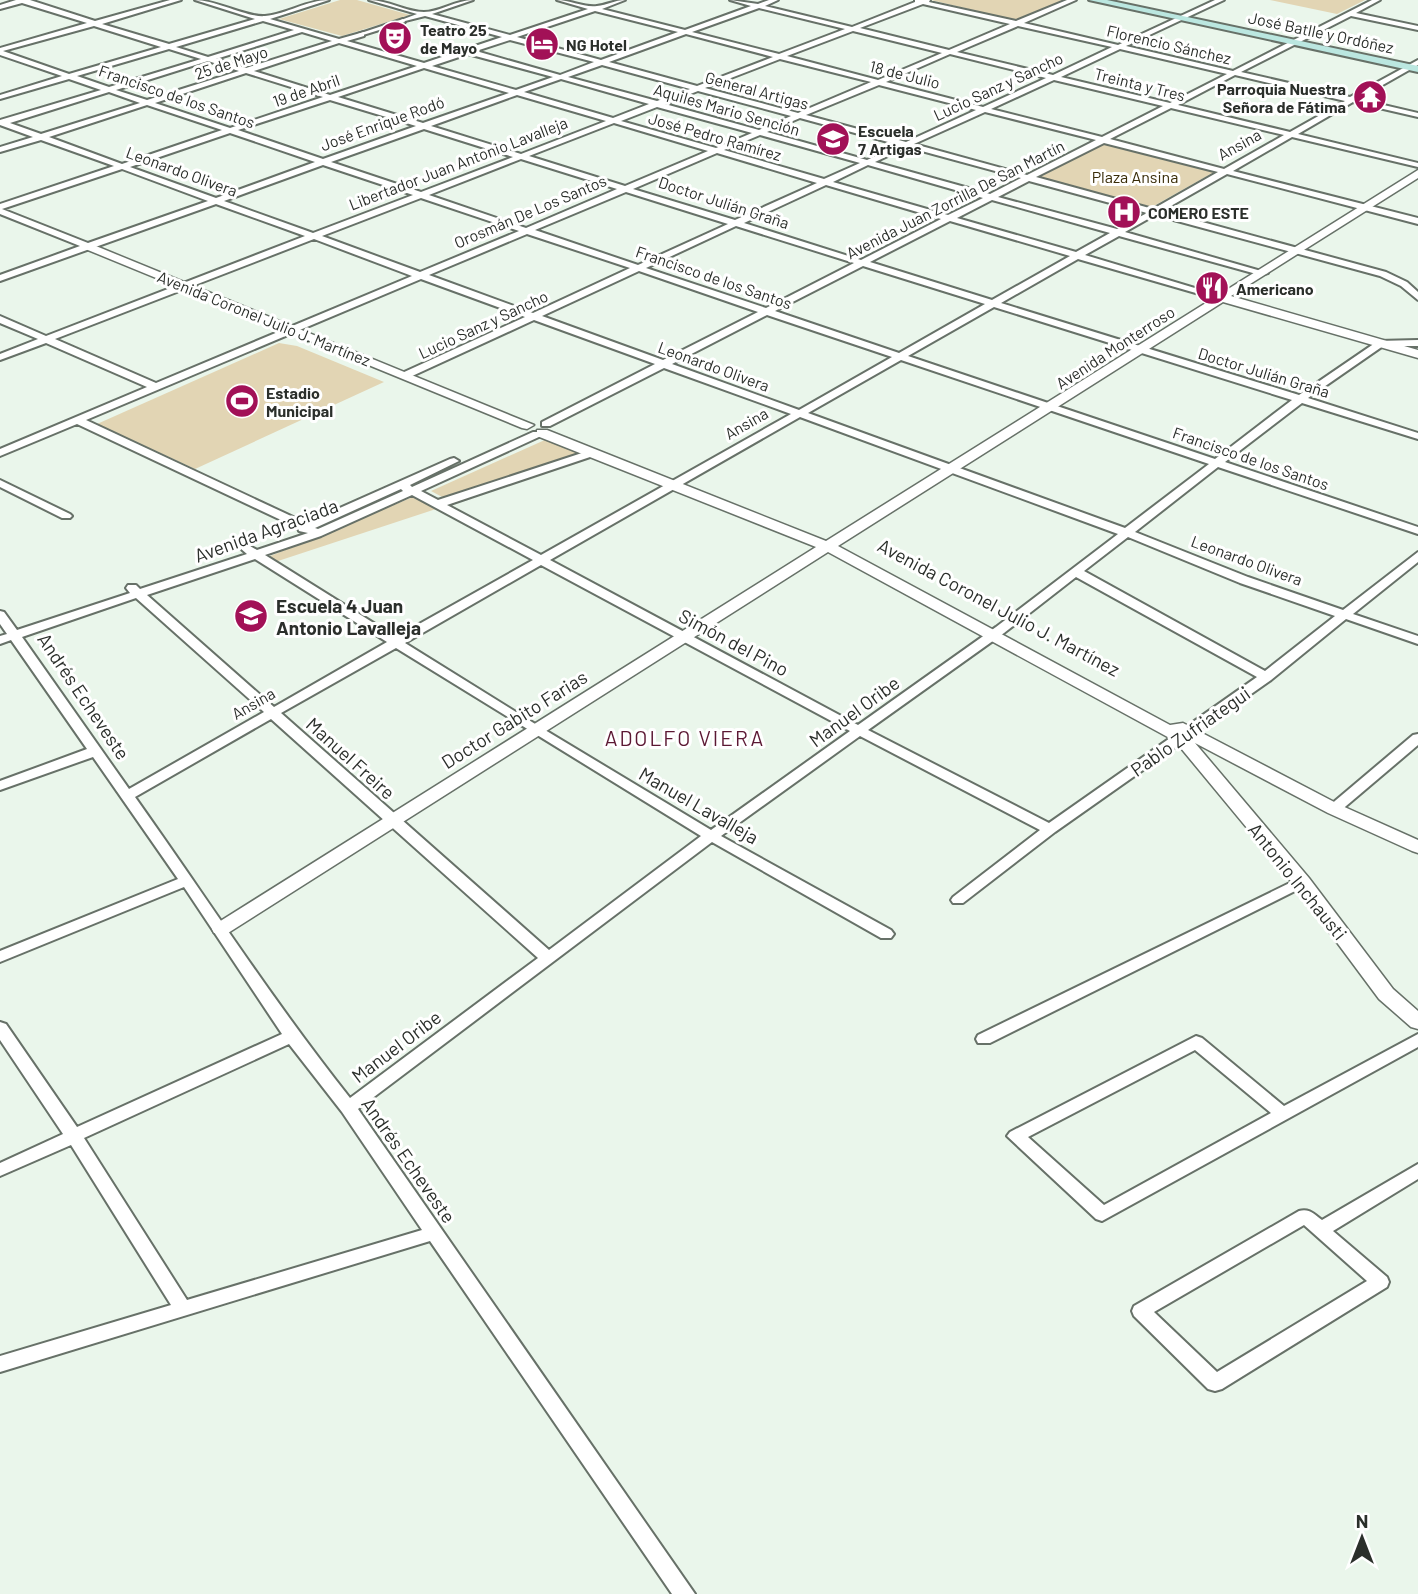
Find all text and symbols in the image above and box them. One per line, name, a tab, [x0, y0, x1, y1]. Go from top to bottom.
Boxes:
street label: José Batlle y Ordóñez	[1247, 7, 1395, 57]
theatre icon: Teatro 25 de Mayo	[376, 19, 414, 57]
place label: Teatro 25 de Mayo	[420, 20, 487, 57]
street label: Florencio Sánchez	[1105, 20, 1233, 68]
hotel icon: NG Hotel	[523, 25, 561, 63]
place label: NG Hotel	[566, 35, 627, 54]
street label: 25 de Mayo	[192, 41, 270, 83]
street label: Lucio Sanz y Sancho	[930, 48, 1066, 124]
street label: 18 de Julio	[868, 56, 942, 92]
street label: Francisco de los Santos	[97, 60, 257, 132]
street label: Treinta y Tres	[1093, 64, 1187, 104]
street label: General Artigas	[703, 67, 811, 113]
street label: 19 de Abril	[270, 70, 342, 110]
temple icon: Parroquia Nuestra Señora de Fátima	[1351, 78, 1389, 116]
street label: Aquiles Mario Sención	[652, 79, 802, 139]
place label: Parroquia Nuestra Señora de Fátima	[1217, 79, 1346, 116]
street label: José Enrique Rodó	[317, 92, 447, 154]
street label: José Pedro Ramírez	[646, 108, 784, 164]
street label: Libertador Juan Antonio Lavalleja	[346, 112, 570, 214]
school or university icon: Escuela 7 Artigas	[814, 120, 852, 158]
place label: Escuela 7 Artigas	[858, 121, 922, 158]
street label: Ansina	[1214, 124, 1264, 164]
street label: Avenida Juan Zorrilla De San Martín	[843, 136, 1067, 262]
street label: Leonardo Olivera	[124, 142, 240, 200]
park label: Plaza Ansina	[1092, 167, 1178, 186]
street label: Orosmán De Los Santos	[451, 170, 609, 252]
street label: Doctor Julián Graña	[656, 172, 792, 232]
hospital icon: COMERO ESTE	[1105, 193, 1143, 231]
place label: COMERO ESTE	[1148, 203, 1249, 222]
street label: Francisco de los Santos	[634, 241, 794, 313]
street label: Avenida Coronel Julio J. Martínez	[155, 267, 373, 369]
restaurant icon: Americano	[1193, 269, 1231, 307]
place label: Americano	[1236, 279, 1314, 298]
street label: Lucio Sanz y Sancho	[415, 286, 551, 362]
street label: Avenida Monterroso	[1052, 302, 1178, 392]
street label: Leonardo Olivera	[656, 337, 772, 395]
street label: Doctor Julián Graña	[1196, 343, 1332, 401]
sports icon: Estadio Municipal	[223, 382, 261, 420]
place label: Estadio Municipal	[266, 383, 333, 420]
street label: Ansina	[721, 403, 771, 443]
street label: Francisco de los Santos	[1171, 422, 1331, 494]
street label: Avenida Agraciada	[191, 493, 341, 567]
street label: Leonardo Olivera	[1189, 531, 1305, 589]
street label: Avenida Coronel Julio J. Martínez	[874, 533, 1124, 681]
place label: Escuela 4 Juan Antonio Lavalleja	[276, 594, 421, 639]
school or university icon: Escuela 4 Juan Antonio Lavalleja	[232, 597, 270, 635]
street label: Simón del Pino	[675, 603, 793, 681]
street label: Andrés Echeveste	[33, 628, 135, 764]
street label: Doctor Gabito Farias	[437, 665, 591, 773]
street label: Manuel Oribe	[804, 671, 904, 751]
street label: Pablo Zufriategui	[1126, 681, 1254, 781]
street label: Ansina	[228, 683, 278, 723]
street label: Manuel Freire	[302, 712, 400, 804]
district label: ADOLFO VIERA	[605, 725, 765, 750]
street label: Manuel Lavalleja	[635, 761, 763, 849]
street label: Antonio Inchausti	[1244, 818, 1352, 944]
street label: Manuel Oribe	[347, 1005, 445, 1087]
street label: Andrés Echeveste	[357, 1093, 461, 1227]
north arrow	[1327, 1503, 1397, 1573]
text: N	[1356, 1509, 1368, 1532]

